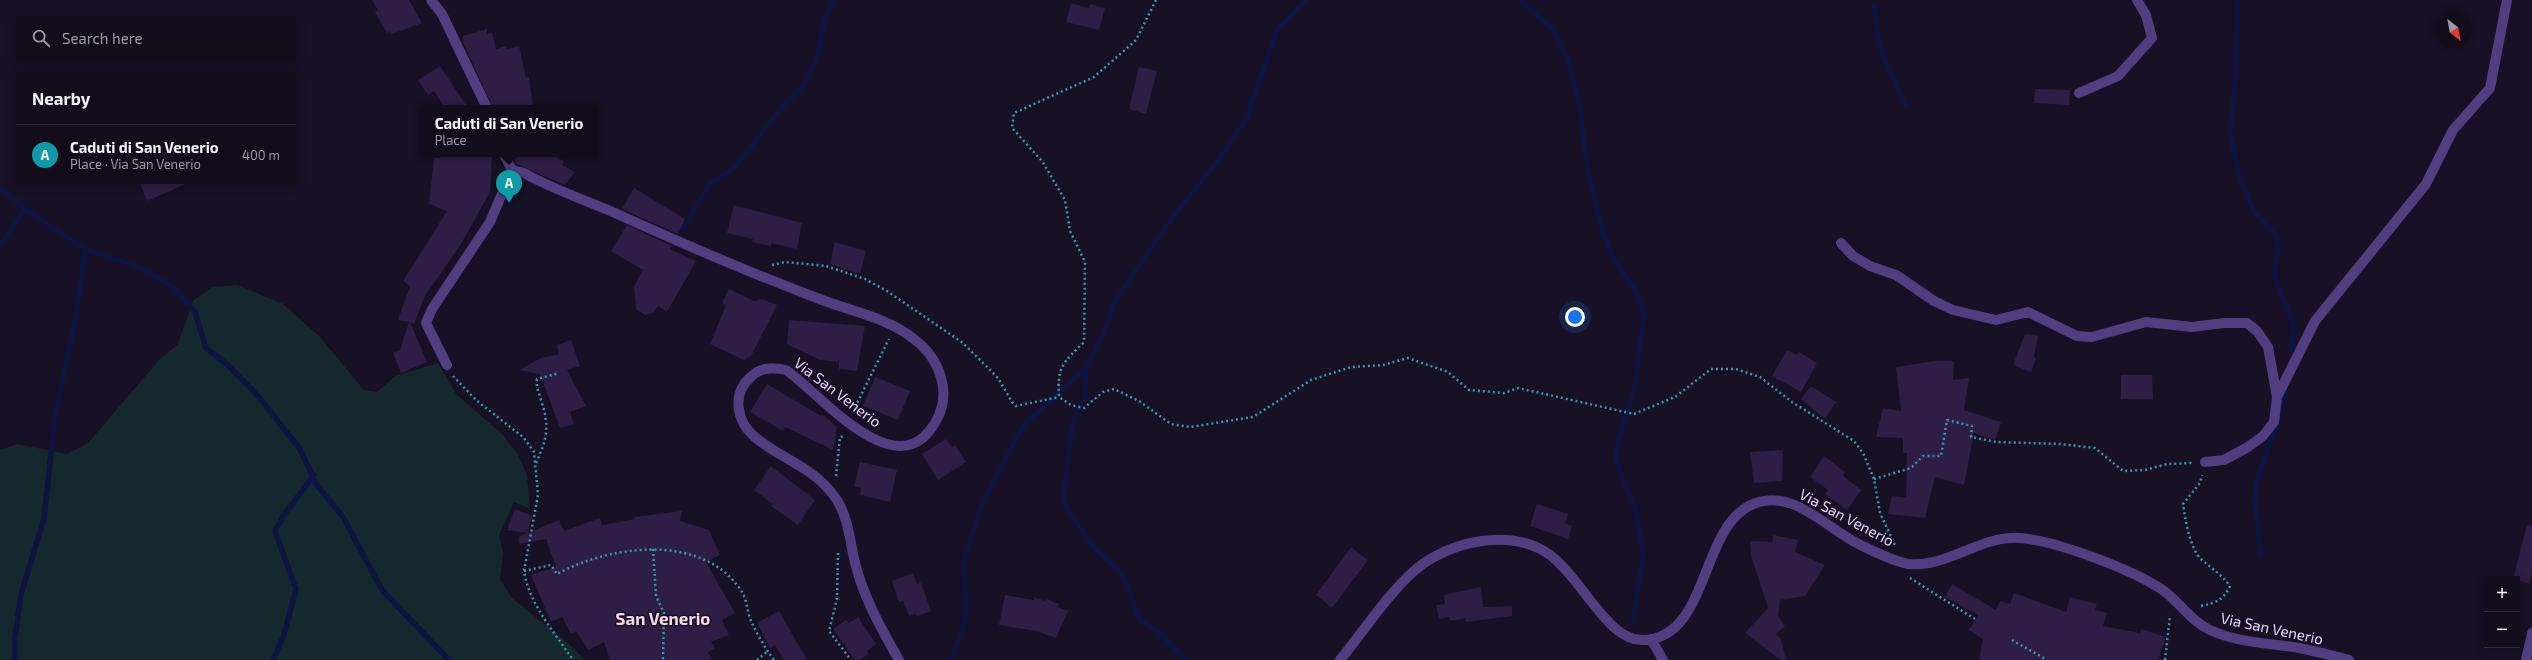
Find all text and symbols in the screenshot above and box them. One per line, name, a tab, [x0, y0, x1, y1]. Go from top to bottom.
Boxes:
north arrow	[2436, 12, 2472, 48]
search box	[16, 16, 296, 60]
icon: search	[30, 27, 52, 49]
text: Search here	[62, 29, 143, 47]
text: Nearby	[32, 88, 90, 108]
popup	[420, 105, 598, 157]
text: Caduti di San Venerio	[435, 114, 583, 132]
text: Place	[435, 132, 467, 148]
text: Caduti di San Venerio	[70, 138, 219, 156]
text: A	[41, 147, 49, 163]
text: 400 m	[242, 147, 280, 163]
text: Place · Via San Venerio	[70, 156, 201, 172]
pin: A	[496, 170, 522, 203]
your location	[1565, 307, 1585, 327]
street label: Via San Venerio	[791, 353, 885, 431]
street label: Via San Venerio	[1797, 485, 1897, 549]
map controls	[2484, 576, 2520, 648]
button: +	[2484, 576, 2520, 612]
district label: San Venerio	[616, 608, 710, 628]
street label: Via San Venerio	[2219, 608, 2325, 648]
button: −	[2484, 612, 2520, 648]

